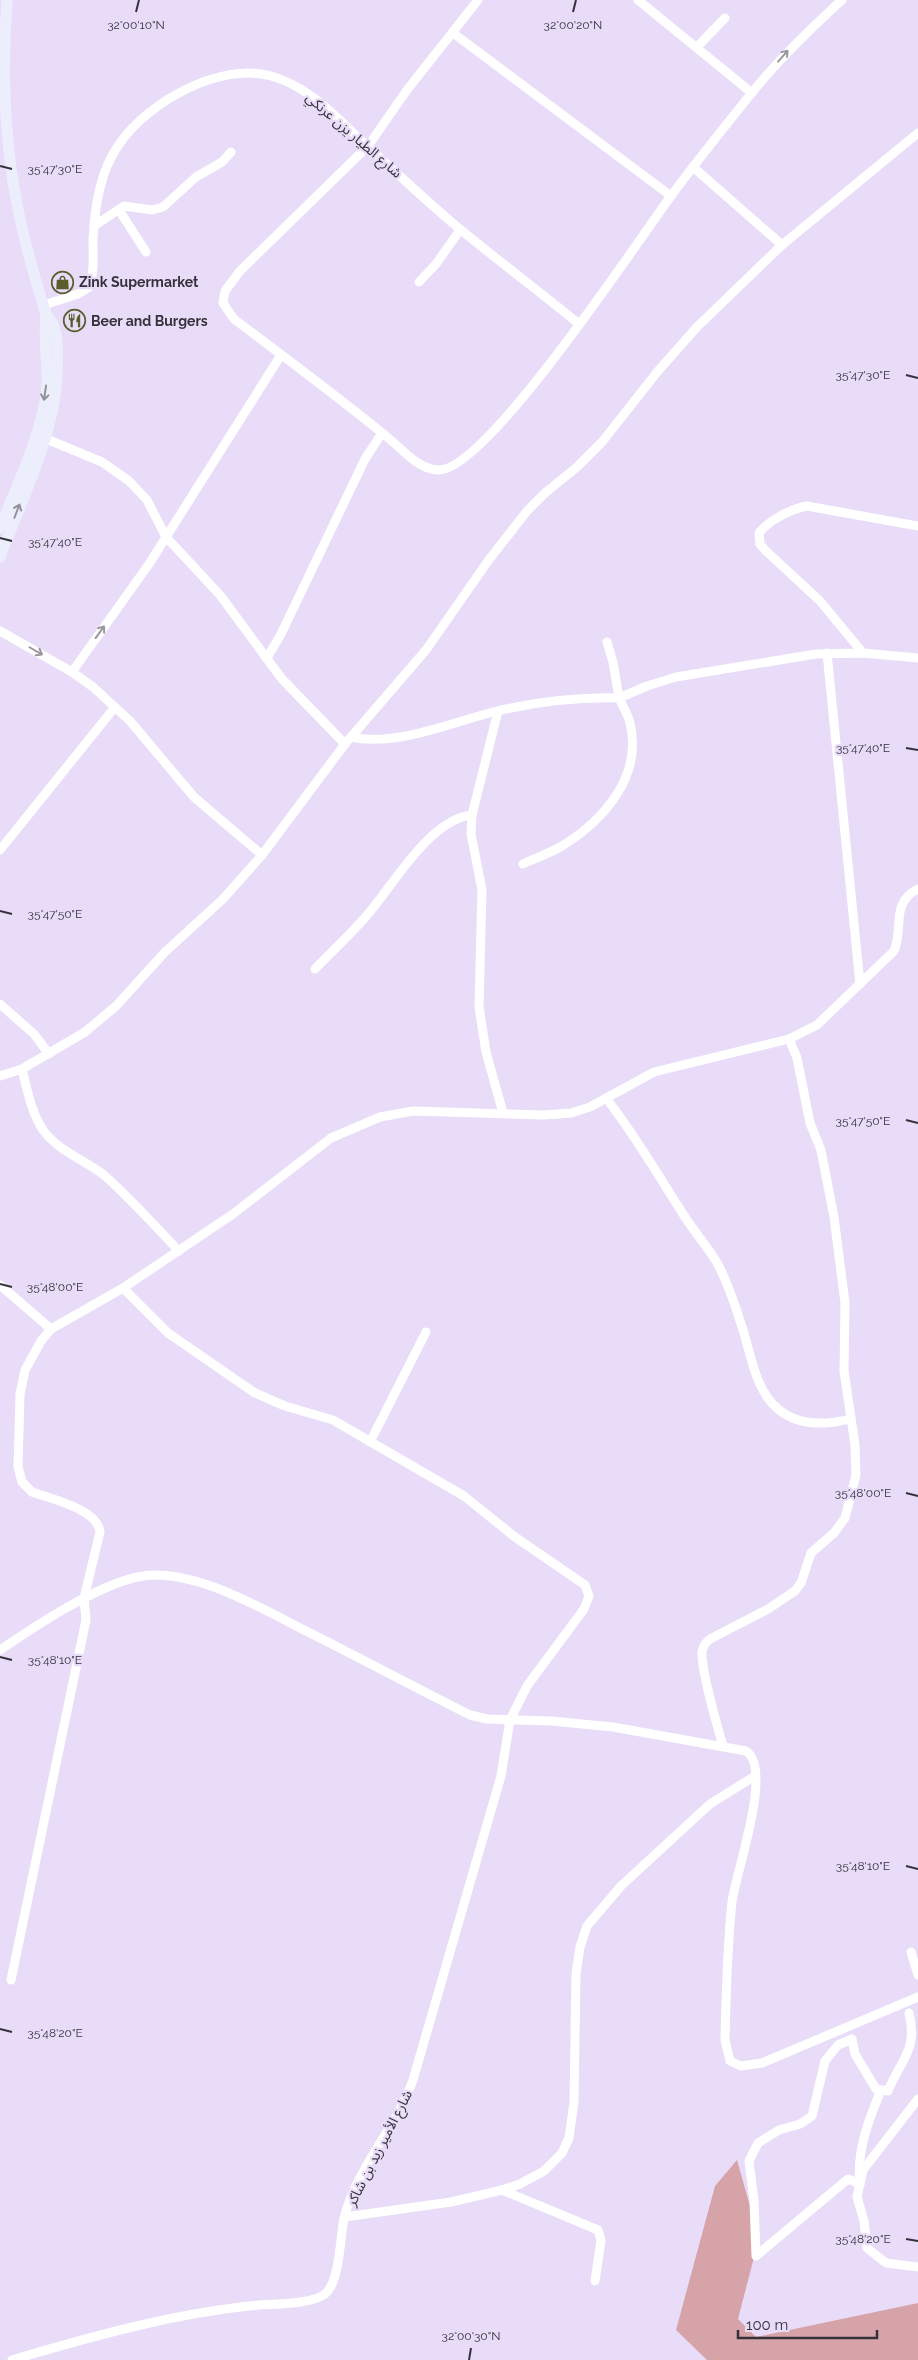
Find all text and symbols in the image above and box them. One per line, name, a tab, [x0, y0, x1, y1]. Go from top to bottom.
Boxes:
text: 32°00'10"N	[107, 18, 165, 32]
text: 32°00'20"N	[544, 18, 602, 32]
one-way arrow	[778, 49, 789, 62]
street label: شارع الطيار يزن عرنكي	[301, 89, 405, 184]
text: 35°47'30"E	[28, 162, 82, 176]
shop icon: Zink Supermarket	[51, 270, 75, 294]
place label: Zink Supermarket	[79, 274, 199, 290]
restaurant icon: Beer and Burgers	[63, 309, 87, 333]
place label: Beer and Burgers	[91, 313, 208, 329]
text: 35°47'30"E	[836, 368, 890, 382]
one-way arrow	[40, 385, 50, 401]
one-way arrow	[13, 504, 22, 519]
text: 35°47'40"E	[28, 535, 82, 549]
one-way arrow	[95, 626, 106, 639]
one-way arrow	[29, 646, 43, 656]
text: 35°47'40"E	[836, 741, 890, 755]
text: 35°47'50"E	[28, 907, 82, 921]
text: 35°47'50"E	[836, 1114, 890, 1128]
text: 35°48'00"E	[27, 1280, 83, 1294]
text: 35°48'00"E	[835, 1486, 891, 1500]
text: 35°48'10"E	[28, 1653, 82, 1667]
text: 35°48'10"E	[836, 1859, 890, 1873]
text: 35°48'20"E	[27, 2026, 83, 2040]
street label: شارع الأمير زيد بن شاكر	[342, 2087, 418, 2211]
text: 35°48'20"E	[835, 2232, 891, 2246]
scale bar	[738, 2308, 877, 2340]
text: 100 m	[746, 2316, 788, 2334]
text: 32°00'30"N	[442, 2329, 500, 2343]

